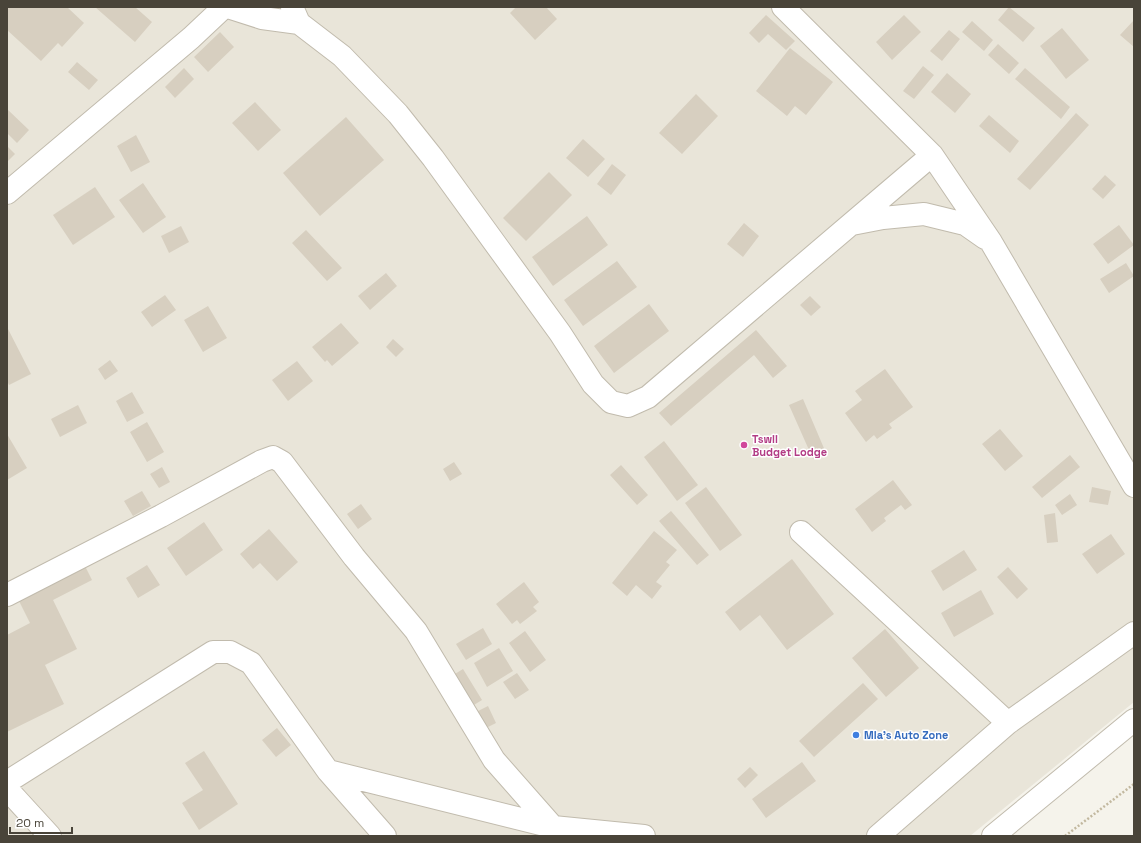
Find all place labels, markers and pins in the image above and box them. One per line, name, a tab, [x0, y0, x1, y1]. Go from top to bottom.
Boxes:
place label: Tswii Budget Lodge	[752, 432, 827, 459]
marker: Tswii Budget Lodge	[739, 440, 749, 450]
place label: Mia's Auto Zone	[864, 728, 948, 742]
marker: Mia's Auto Zone	[851, 730, 861, 740]

